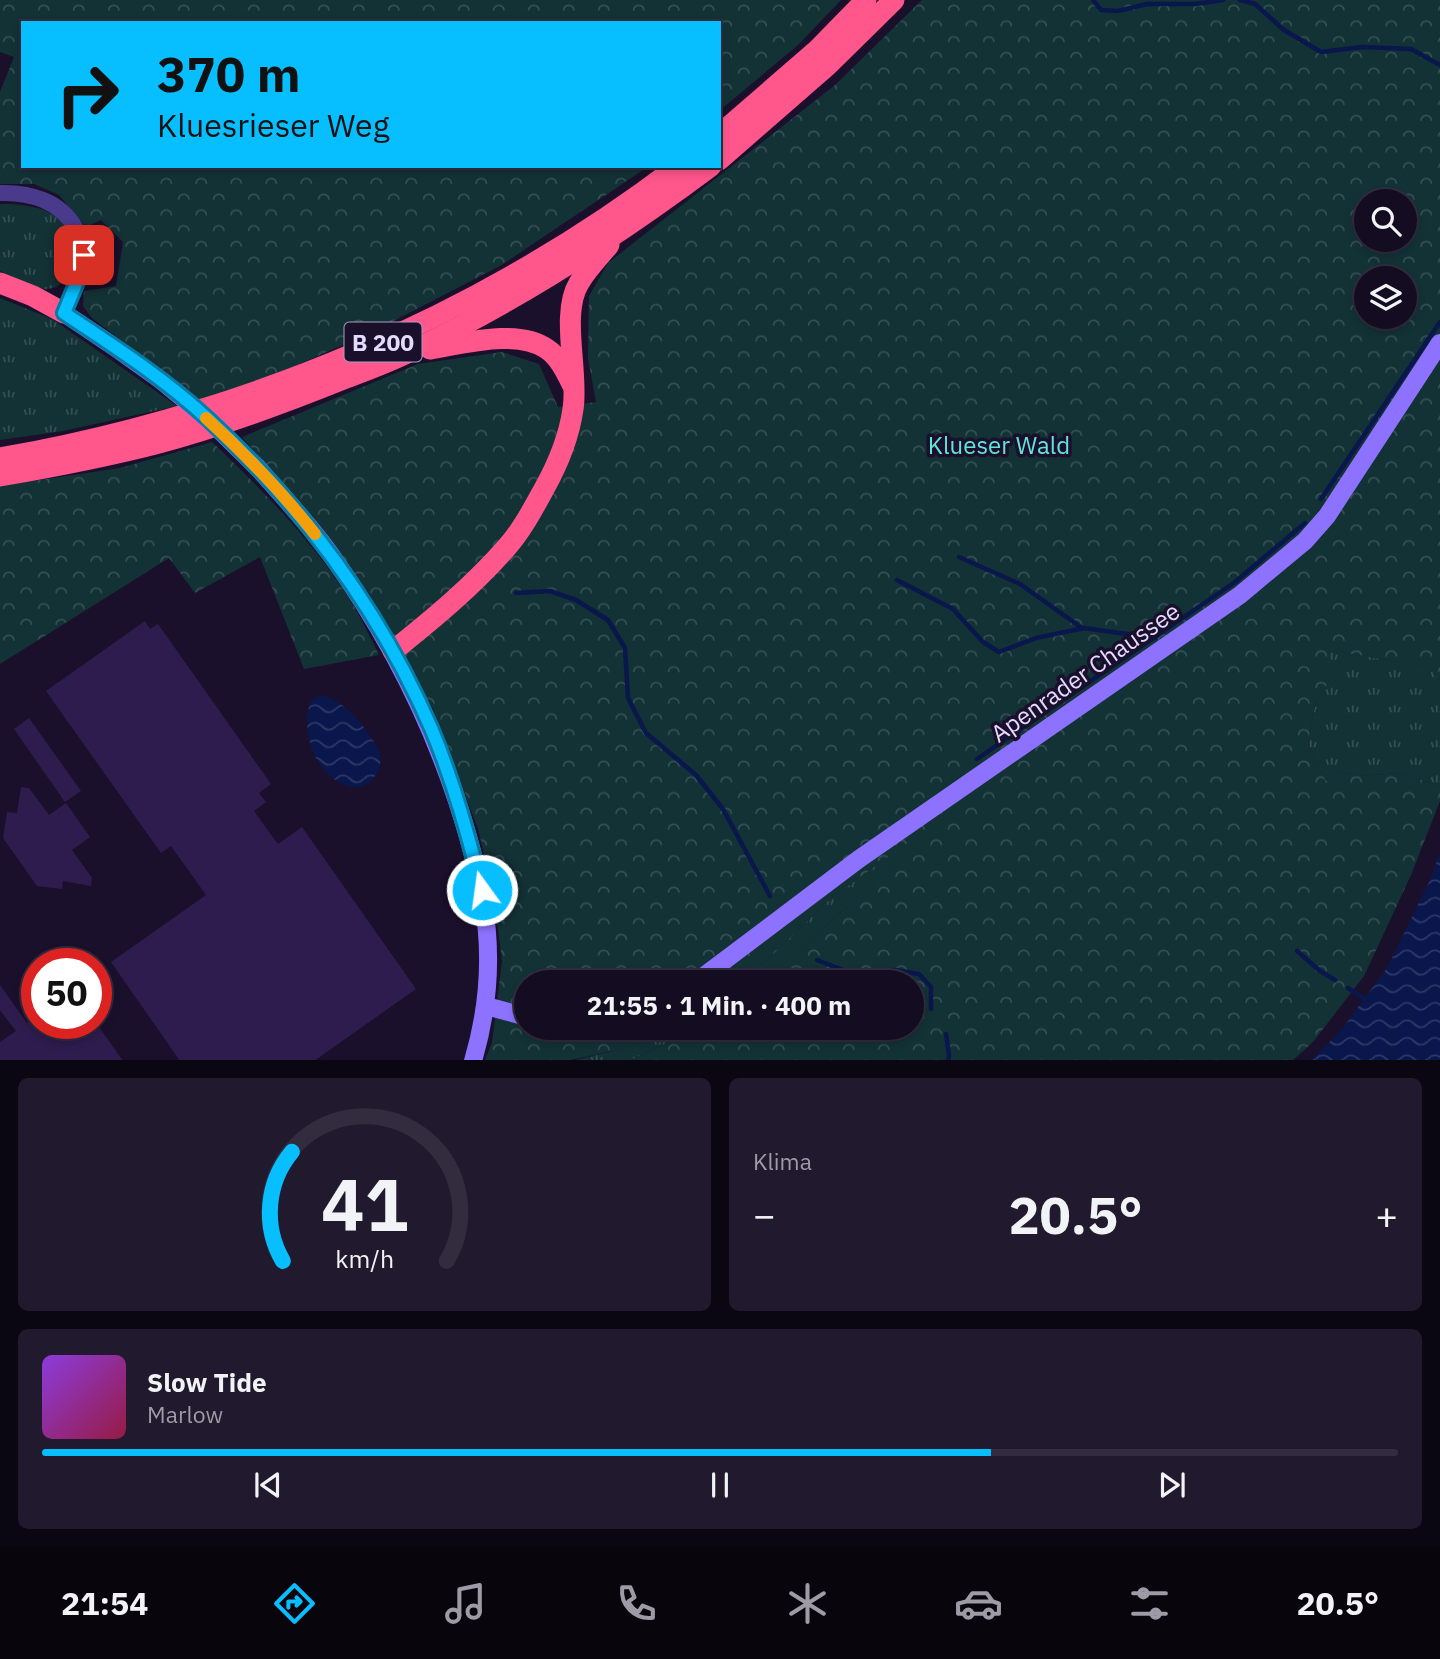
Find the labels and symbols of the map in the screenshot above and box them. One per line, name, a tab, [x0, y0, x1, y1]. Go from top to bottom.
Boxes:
pin	[54, 225, 114, 285]
road number: B 200	[344, 322, 422, 362]
park label: Klueser Wald	[928, 429, 1070, 461]
street label: Apenrader Chaussee	[984, 595, 1186, 749]
position arrow	[445, 853, 519, 927]
speed limit sign: 50	[21, 948, 112, 1039]

